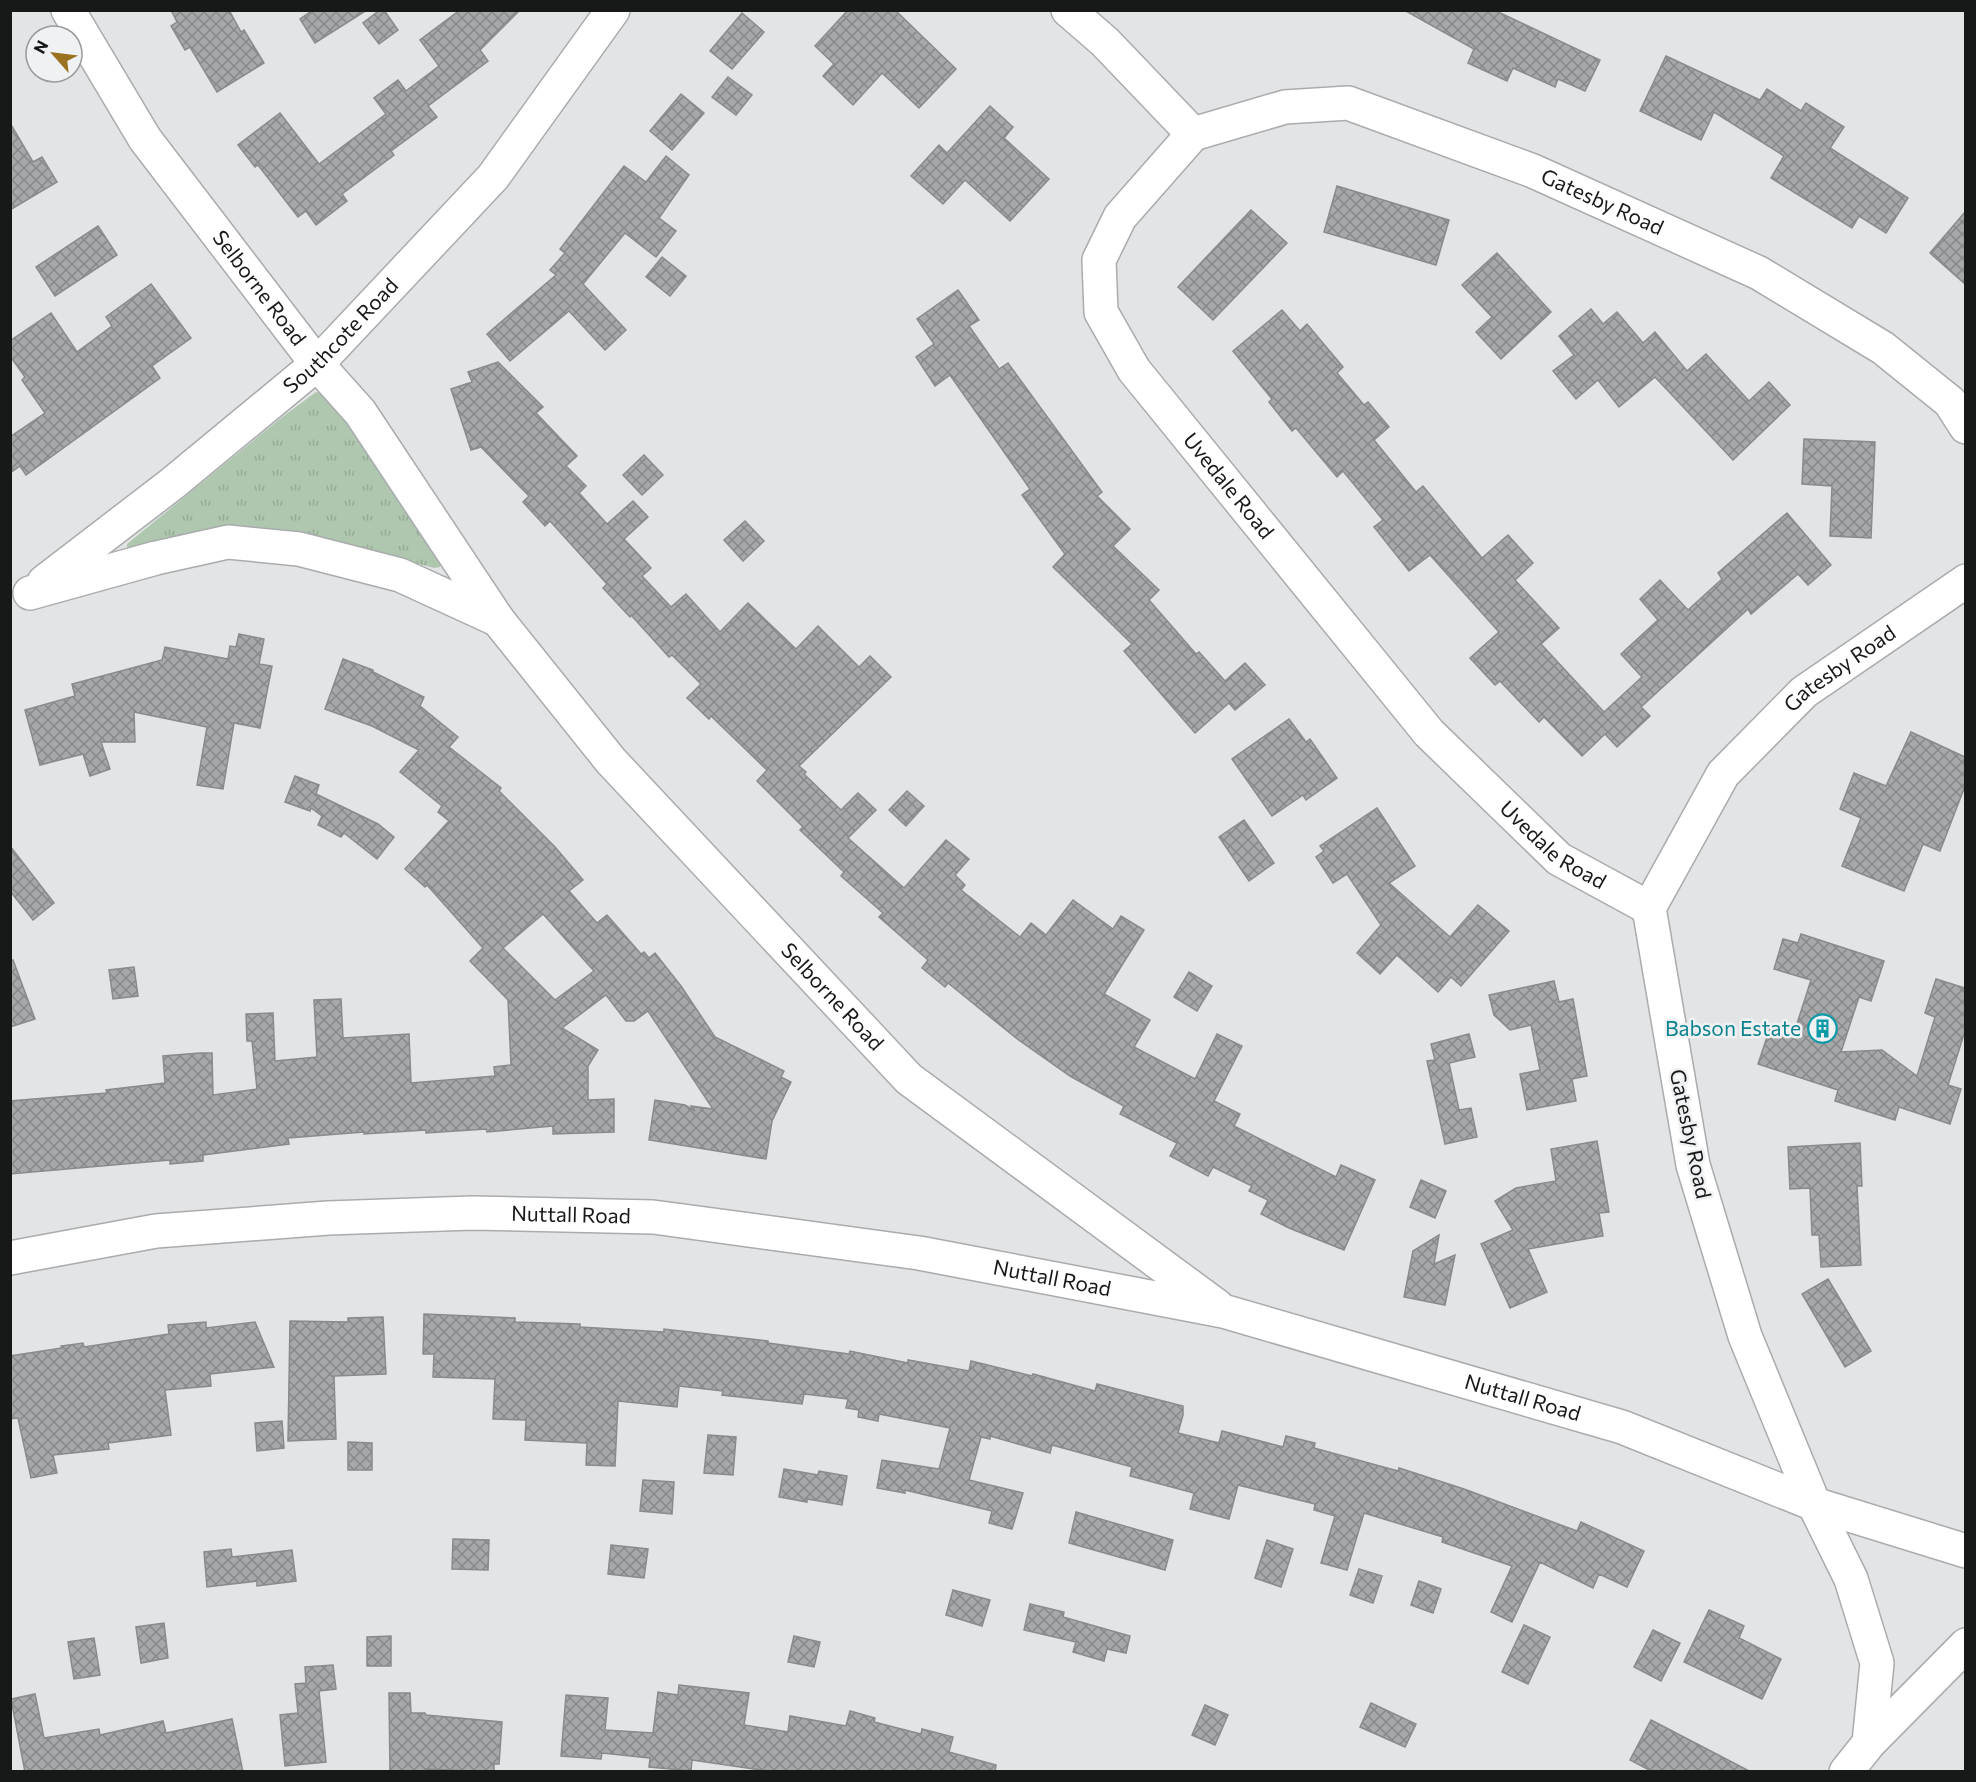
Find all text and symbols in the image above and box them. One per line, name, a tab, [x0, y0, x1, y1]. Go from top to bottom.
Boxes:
north arrow	[24, 24, 84, 84]
text: N	[29, 37, 52, 56]
street label: Gatesby Road	[1538, 162, 1668, 239]
street label: Selborne Road	[208, 225, 312, 350]
street label: Southcote Road	[277, 272, 402, 398]
street label: Uvedale Road	[1179, 427, 1280, 543]
street label: Gatesby Road	[1778, 619, 1900, 716]
street label: Uvedale Road	[1495, 795, 1611, 893]
street label: Selborne Road	[777, 937, 890, 1055]
building icon: Babson Estate	[1806, 1013, 1838, 1045]
place label: Babson Estate	[1665, 1015, 1801, 1040]
street label: Gatesby Road	[1666, 1067, 1717, 1201]
street label: Nuttall Road	[511, 1200, 631, 1228]
street label: Nuttall Road	[991, 1253, 1113, 1300]
street label: Nuttall Road	[1462, 1368, 1584, 1425]

